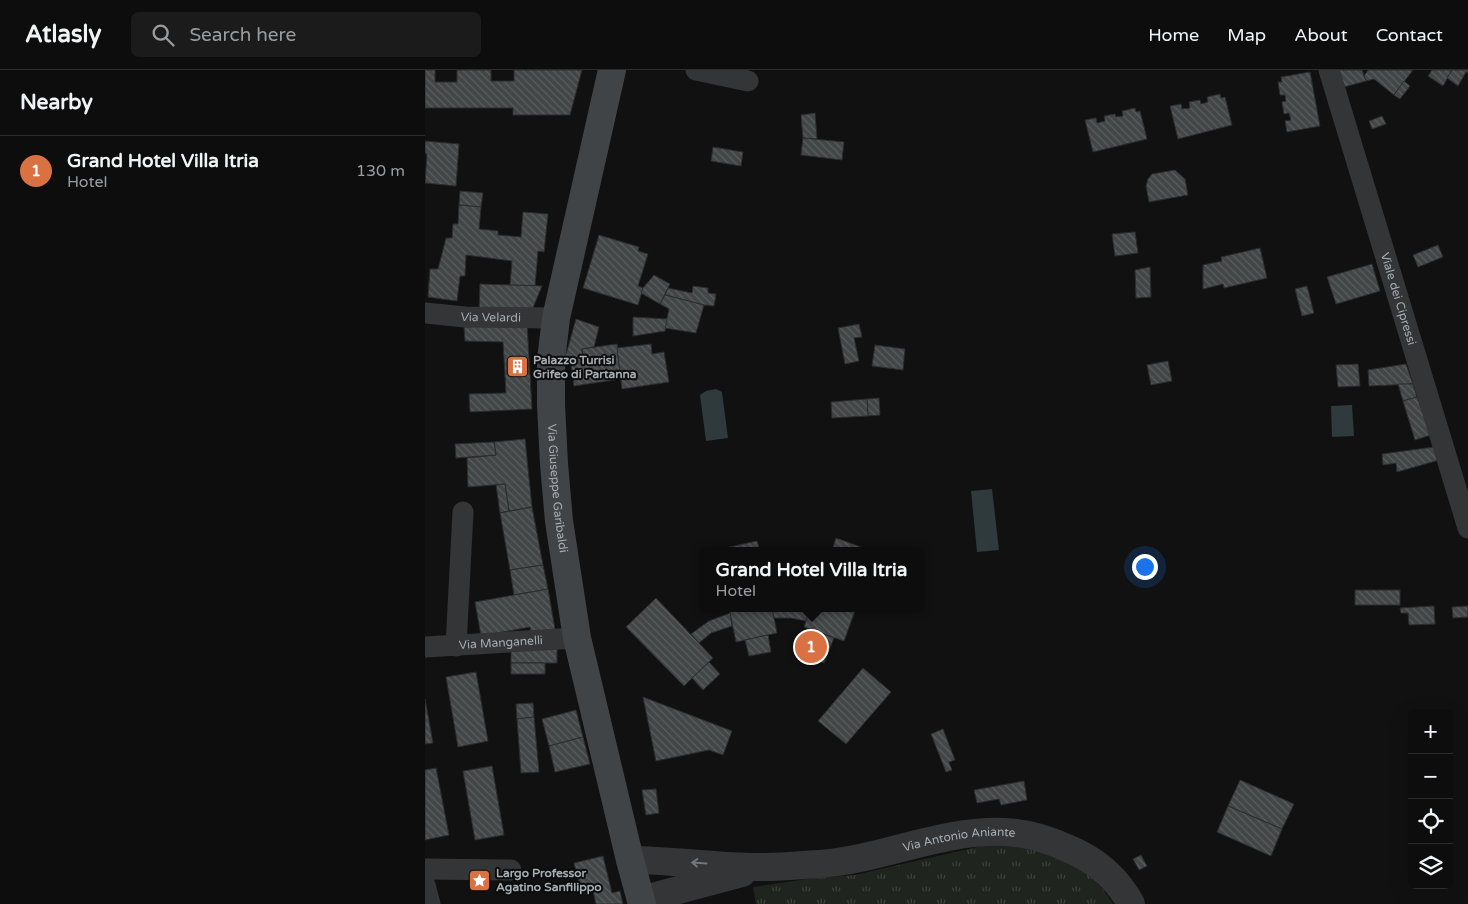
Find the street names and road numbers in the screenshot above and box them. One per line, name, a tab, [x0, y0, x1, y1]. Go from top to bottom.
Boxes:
street label: Viale dei Cipressi	[1378, 251, 1419, 347]
street label: Via Velardi	[460, 310, 521, 325]
street label: Via Giuseppe Garibaldi	[545, 423, 571, 554]
street label: Via Manganelli	[458, 633, 543, 652]
street label: Via Antonio Aniante	[901, 825, 1016, 854]

